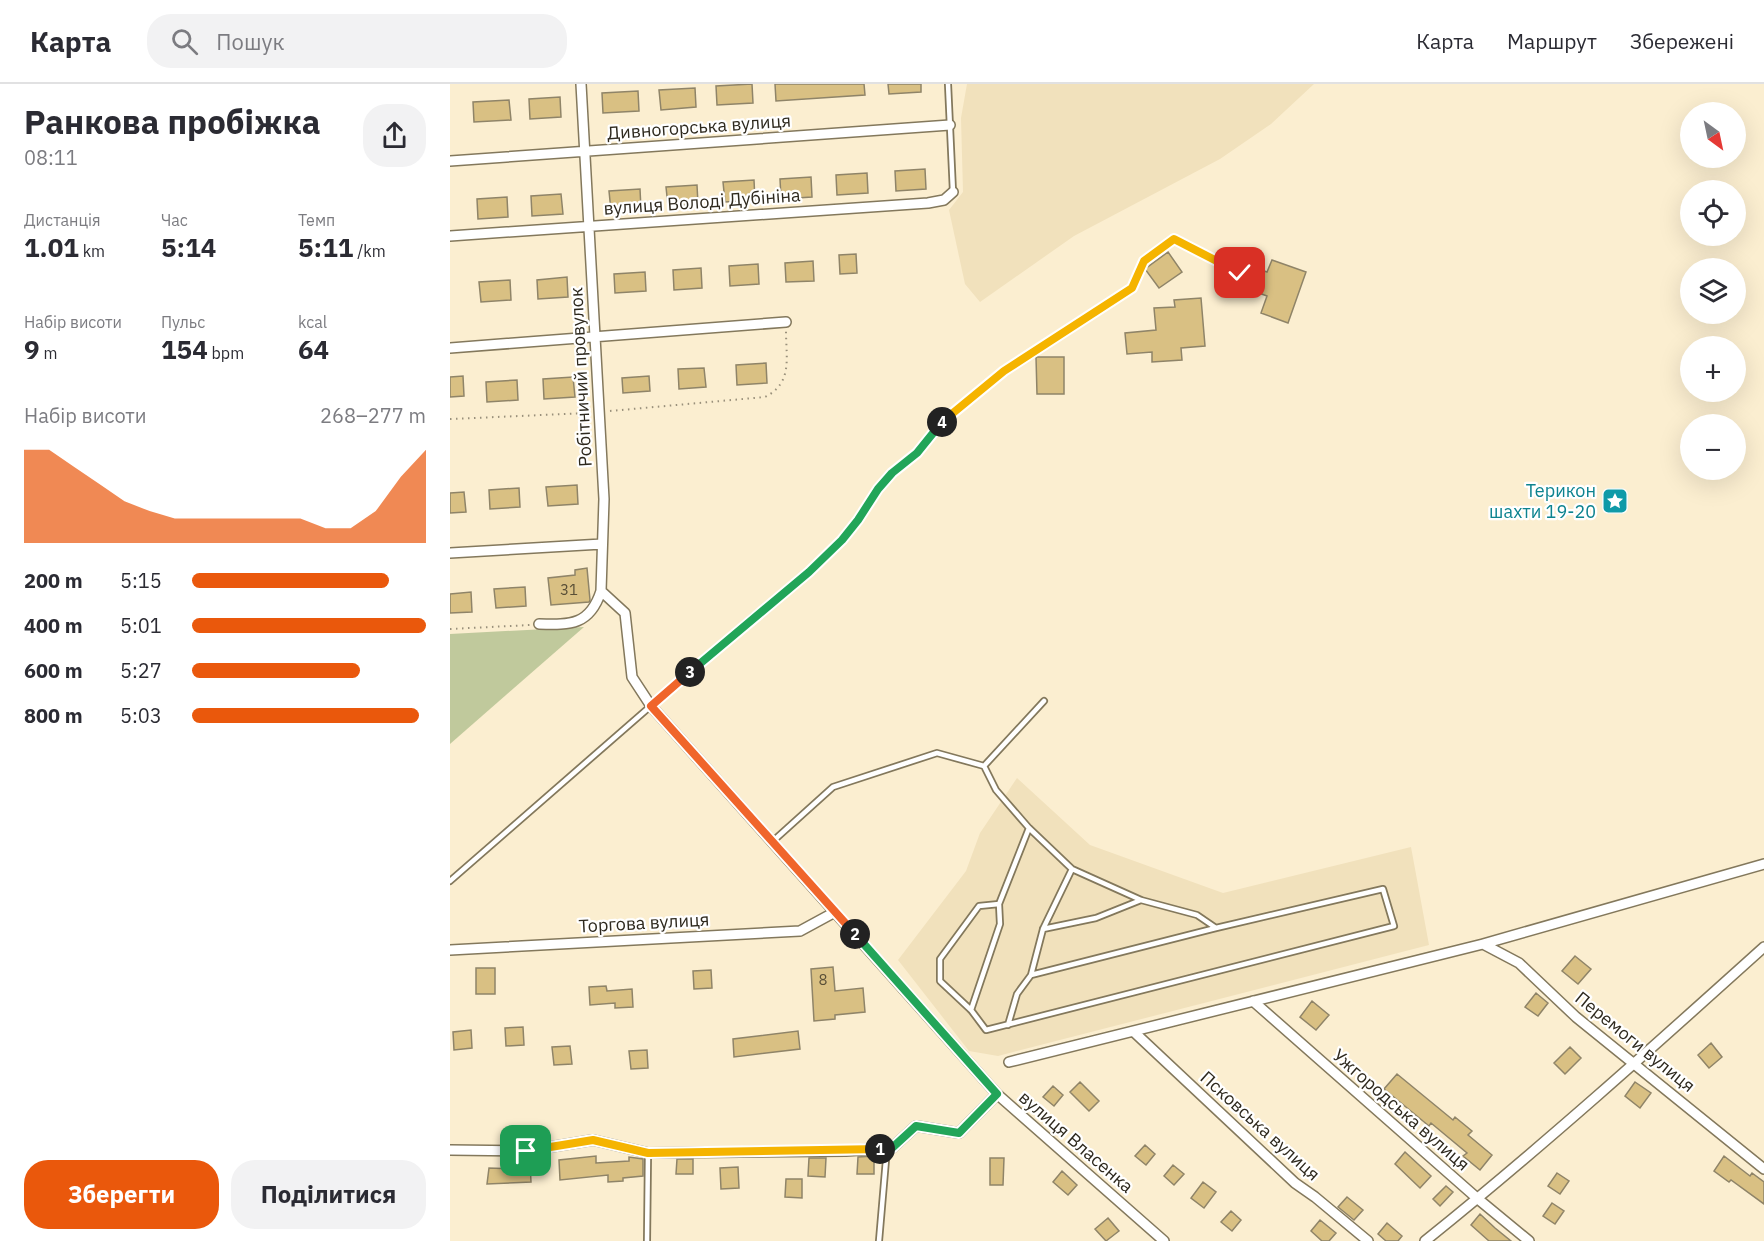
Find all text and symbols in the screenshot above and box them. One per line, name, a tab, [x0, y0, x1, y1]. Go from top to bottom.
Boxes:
search box	[147, 14, 567, 68]
text: Карта	[30, 23, 111, 60]
icon: search	[168, 25, 201, 58]
text: Пошук	[216, 27, 285, 56]
text: Карта	[1416, 27, 1474, 55]
text: Маршрут	[1507, 27, 1597, 55]
text: Збережені	[1630, 27, 1734, 55]
text: Ранкова пробіжка	[24, 100, 320, 143]
north arrow	[1680, 102, 1746, 168]
map controls	[1680, 102, 1746, 480]
button: share	[363, 104, 426, 167]
street label: Дивногорська вулиця	[606, 109, 792, 144]
text: 08:11	[24, 144, 78, 171]
button: locate	[1680, 180, 1746, 246]
street label: вулиця Володі Дубініна	[603, 183, 802, 220]
text: Дистанція	[24, 210, 101, 230]
text: Час	[161, 210, 188, 230]
text: Темп	[298, 210, 335, 230]
text: 1.01	[24, 230, 79, 264]
text: 5:14	[161, 230, 216, 264]
text: 5:11	[298, 230, 353, 264]
text: km	[79, 241, 105, 261]
text: /km	[353, 241, 386, 261]
pin	[1214, 247, 1265, 298]
icon: check	[1223, 256, 1256, 289]
button: layers	[1680, 258, 1746, 324]
street label: Робітничий провулок	[564, 287, 597, 467]
text: Набір висоти	[24, 312, 122, 332]
text: Пульс	[161, 312, 205, 332]
text: kcal	[298, 312, 327, 332]
text: 9	[24, 332, 40, 366]
text: 154	[161, 332, 208, 366]
text: 64	[298, 332, 329, 366]
button: +	[1680, 336, 1746, 402]
text: m	[40, 343, 57, 363]
text: bpm	[208, 343, 244, 363]
text: Набір висоти	[24, 402, 147, 429]
text: 268–277 m	[320, 402, 426, 429]
pin: 4	[927, 407, 957, 437]
text: 4	[937, 412, 947, 432]
button: −	[1680, 414, 1746, 480]
place label: Терикон шахти 19-20	[1489, 479, 1596, 523]
place icon: Терикон шахти 19-20	[1600, 486, 1630, 516]
text: 200 m	[24, 567, 83, 594]
text: 5:15	[120, 567, 162, 594]
house number: 31	[560, 580, 578, 599]
text: 400 m	[24, 612, 83, 639]
text: 5:01	[120, 612, 162, 639]
text: 600 m	[24, 657, 83, 684]
text: 5:27	[120, 657, 162, 684]
pin: 3	[675, 657, 705, 687]
text: 3	[685, 662, 695, 682]
text: 800 m	[24, 702, 83, 729]
text: 5:03	[120, 702, 162, 729]
street label: Торгова вулиця	[578, 908, 710, 937]
pin: 2	[840, 919, 870, 949]
text: 2	[850, 924, 860, 944]
house number: 8	[818, 970, 828, 989]
street label: Перемоги вулиця	[1571, 986, 1700, 1097]
street label: Ужгородська вулиця	[1328, 1044, 1475, 1176]
street label: Псковська вулиця	[1196, 1066, 1325, 1185]
street label: вулиця Власенка	[1014, 1086, 1139, 1198]
pin	[500, 1125, 551, 1176]
icon: arrive	[509, 1134, 542, 1167]
pin: 1	[865, 1134, 895, 1164]
text: 1	[875, 1139, 885, 1159]
button: Зберегти	[24, 1160, 219, 1229]
button: Поділитися	[231, 1160, 426, 1229]

